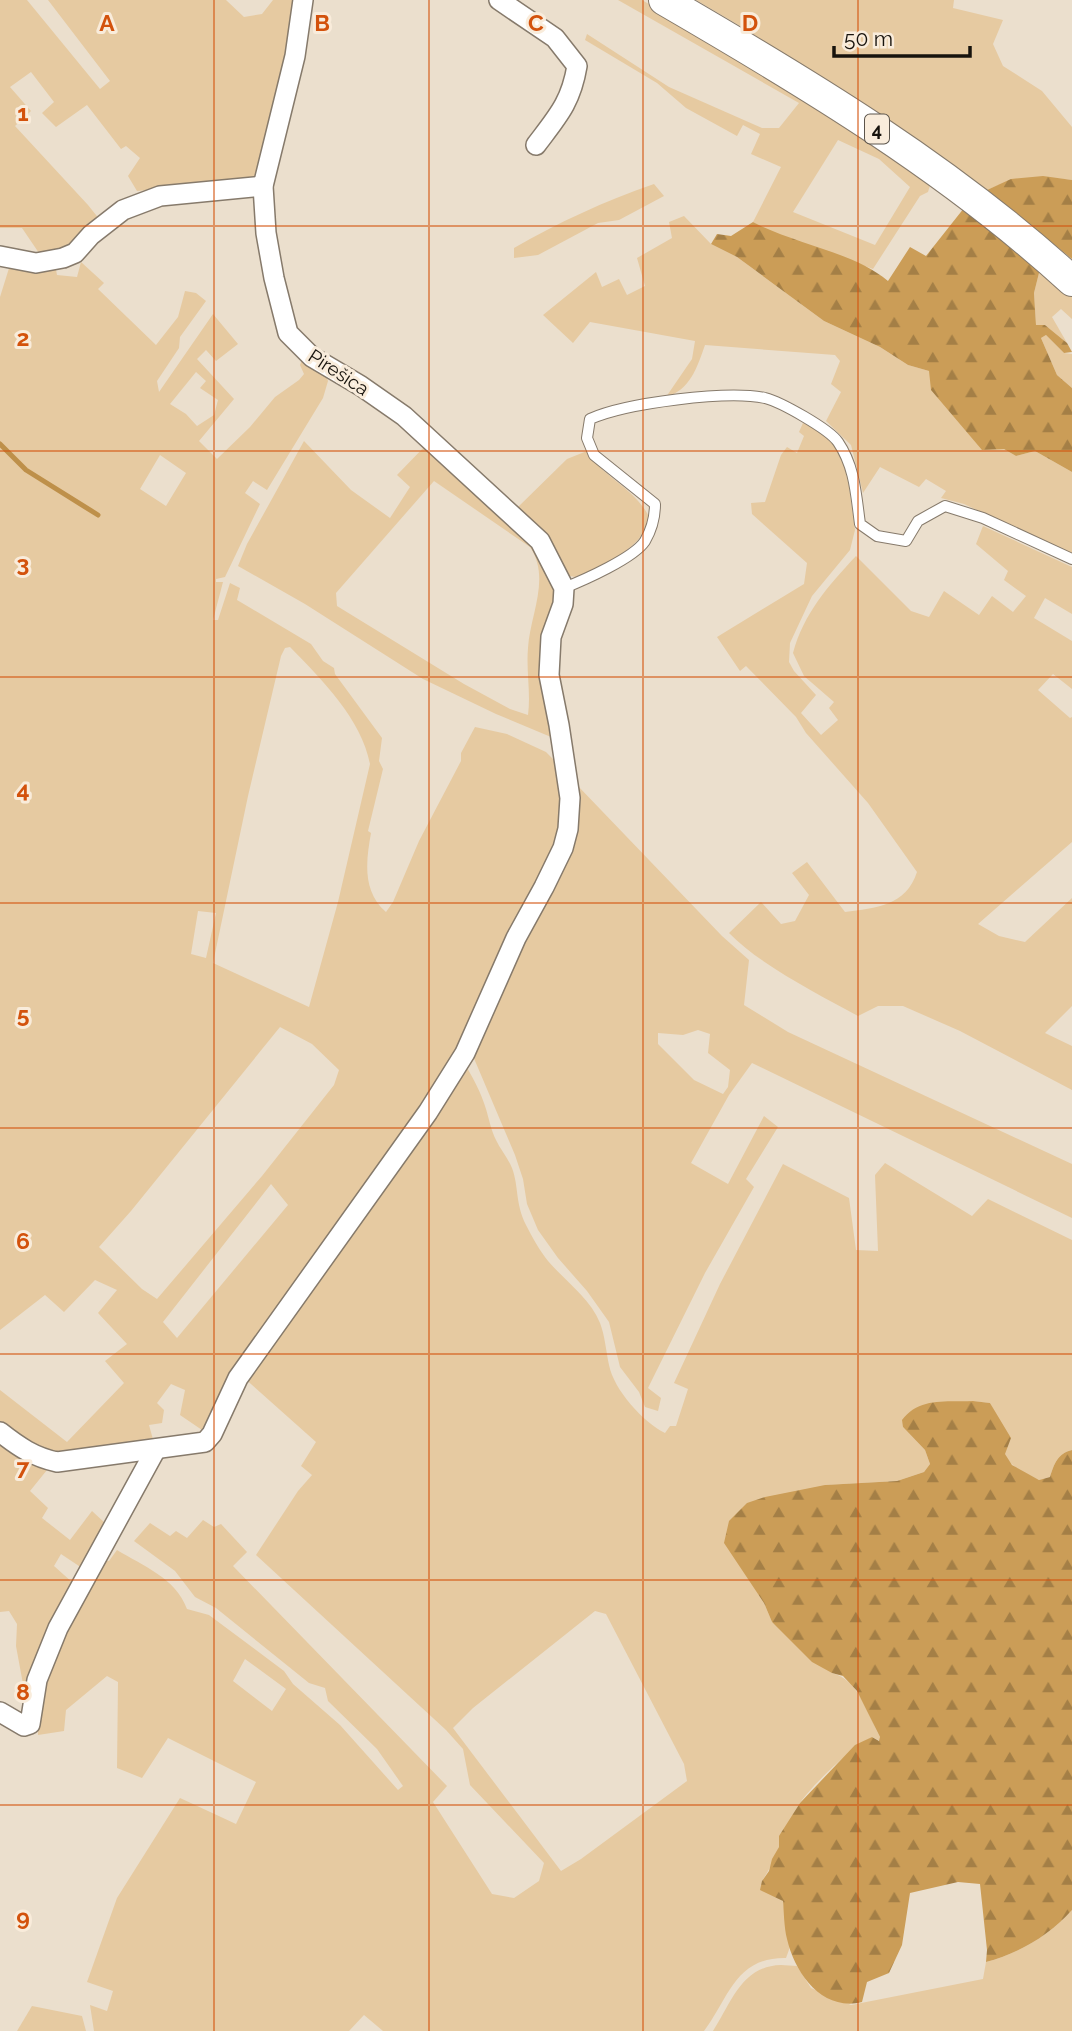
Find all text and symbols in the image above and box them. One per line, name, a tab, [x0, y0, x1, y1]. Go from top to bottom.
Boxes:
text: A	[99, 9, 115, 36]
text: B	[314, 9, 330, 36]
text: C	[528, 9, 544, 36]
text: D	[742, 9, 758, 36]
scale bar	[834, 14, 970, 58]
text: 50 m	[844, 26, 893, 51]
text: 1	[17, 99, 29, 126]
road number: 4	[865, 114, 889, 144]
text: 2	[17, 324, 29, 351]
street label: Pirešica	[305, 344, 373, 400]
text: 3	[17, 550, 29, 577]
text: 4	[16, 776, 30, 803]
text: 5	[17, 1001, 30, 1028]
text: 6	[16, 1227, 30, 1254]
text: 7	[17, 1453, 30, 1480]
text: 8	[16, 1678, 30, 1705]
text: 9	[16, 1904, 30, 1931]

